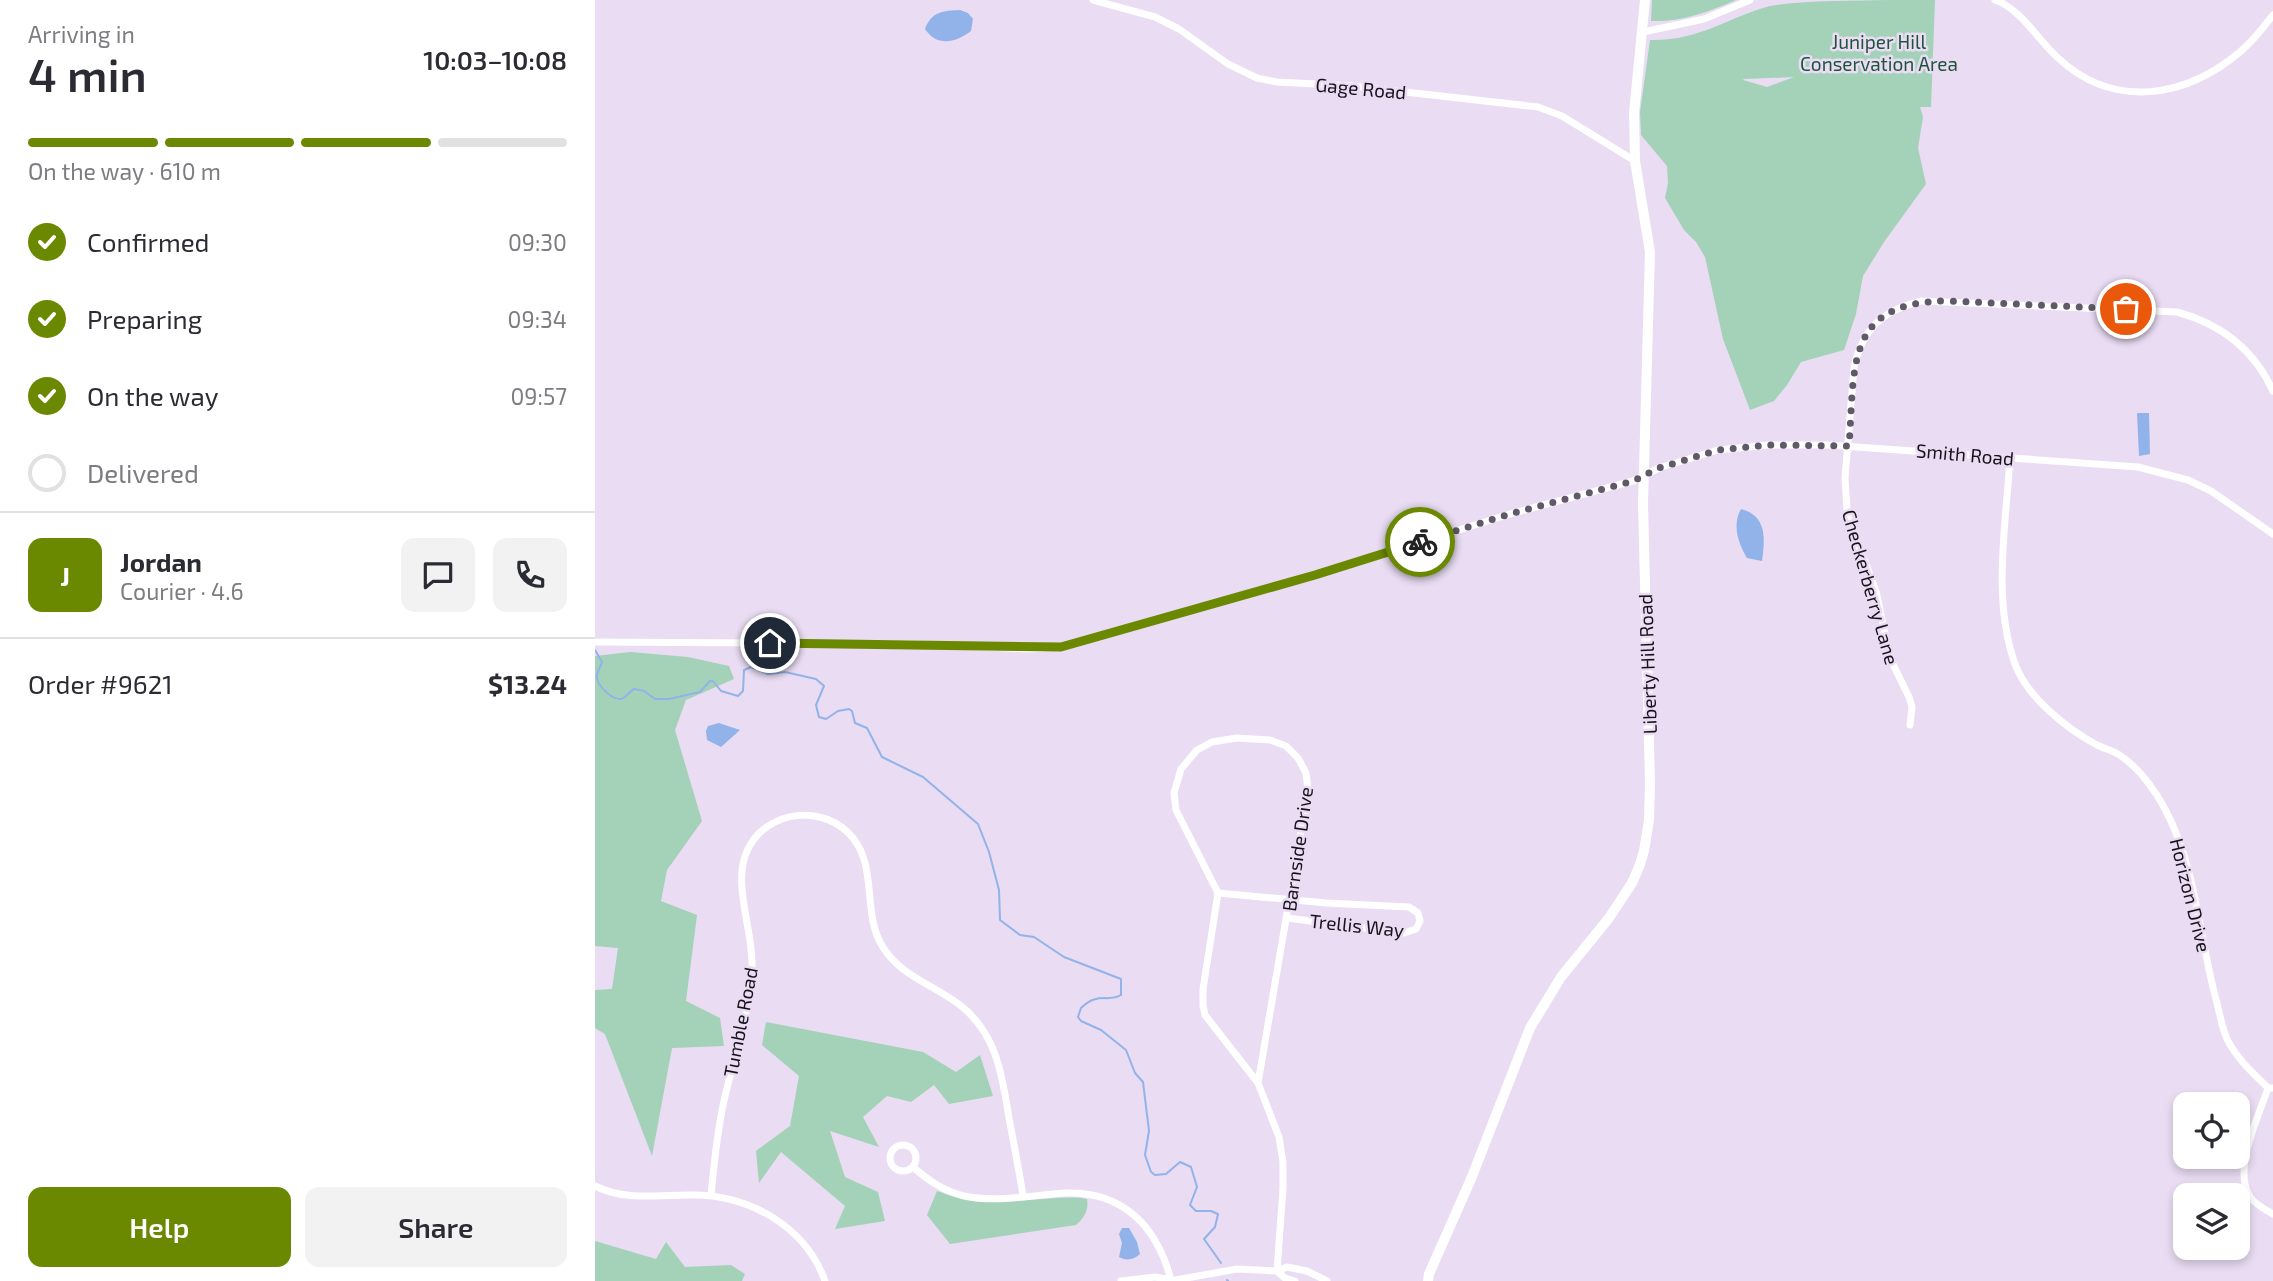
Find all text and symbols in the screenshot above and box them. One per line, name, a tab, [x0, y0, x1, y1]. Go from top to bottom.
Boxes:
text: Arriving in	[28, 20, 135, 48]
park label: Juniper Hill Conservation Area	[1800, 30, 1958, 75]
text: 10:03–10:08	[423, 44, 567, 75]
text: 4 min	[28, 46, 147, 101]
street label: Gage Road	[1315, 73, 1407, 103]
text: On the way · 610 m	[28, 157, 221, 185]
icon: check	[28, 223, 66, 261]
text: Confirmed	[87, 226, 210, 257]
text: 09:30	[508, 228, 567, 256]
pin	[2096, 279, 2156, 339]
icon: bag	[2107, 290, 2145, 328]
icon: check	[28, 300, 66, 338]
text: Preparing	[87, 303, 202, 334]
text: 09:34	[508, 305, 567, 333]
icon: check	[28, 377, 66, 415]
text: On the way	[87, 380, 218, 411]
text: 09:57	[510, 382, 567, 410]
street label: Smith Road	[1915, 438, 2015, 470]
text: Delivered	[87, 457, 199, 488]
courier	[1385, 507, 1455, 577]
street label: Checkerberry Lane	[1838, 507, 1904, 667]
icon: bike	[1401, 523, 1439, 561]
button: chat	[401, 538, 475, 612]
button: phone	[493, 538, 567, 612]
text: Jordan	[120, 546, 202, 577]
text: J	[60, 560, 70, 591]
text: Courier · 4.6	[120, 577, 244, 605]
street label: Liberty Hill Road	[1633, 593, 1661, 735]
pin	[740, 613, 800, 673]
icon: home	[751, 624, 789, 662]
text: Order #9621	[28, 668, 173, 699]
text: $13.24	[488, 668, 567, 699]
street label: Barnside Drive	[1277, 785, 1317, 913]
street label: Horizon Drive	[2166, 836, 2216, 954]
street label: Trellis Way	[1309, 909, 1405, 941]
street label: Tumble Road	[718, 965, 762, 1079]
map controls	[2173, 1092, 2250, 1260]
button: locate	[2173, 1092, 2250, 1169]
button: layers	[2173, 1183, 2250, 1260]
button: Help	[28, 1187, 291, 1267]
button: Share	[305, 1187, 567, 1267]

